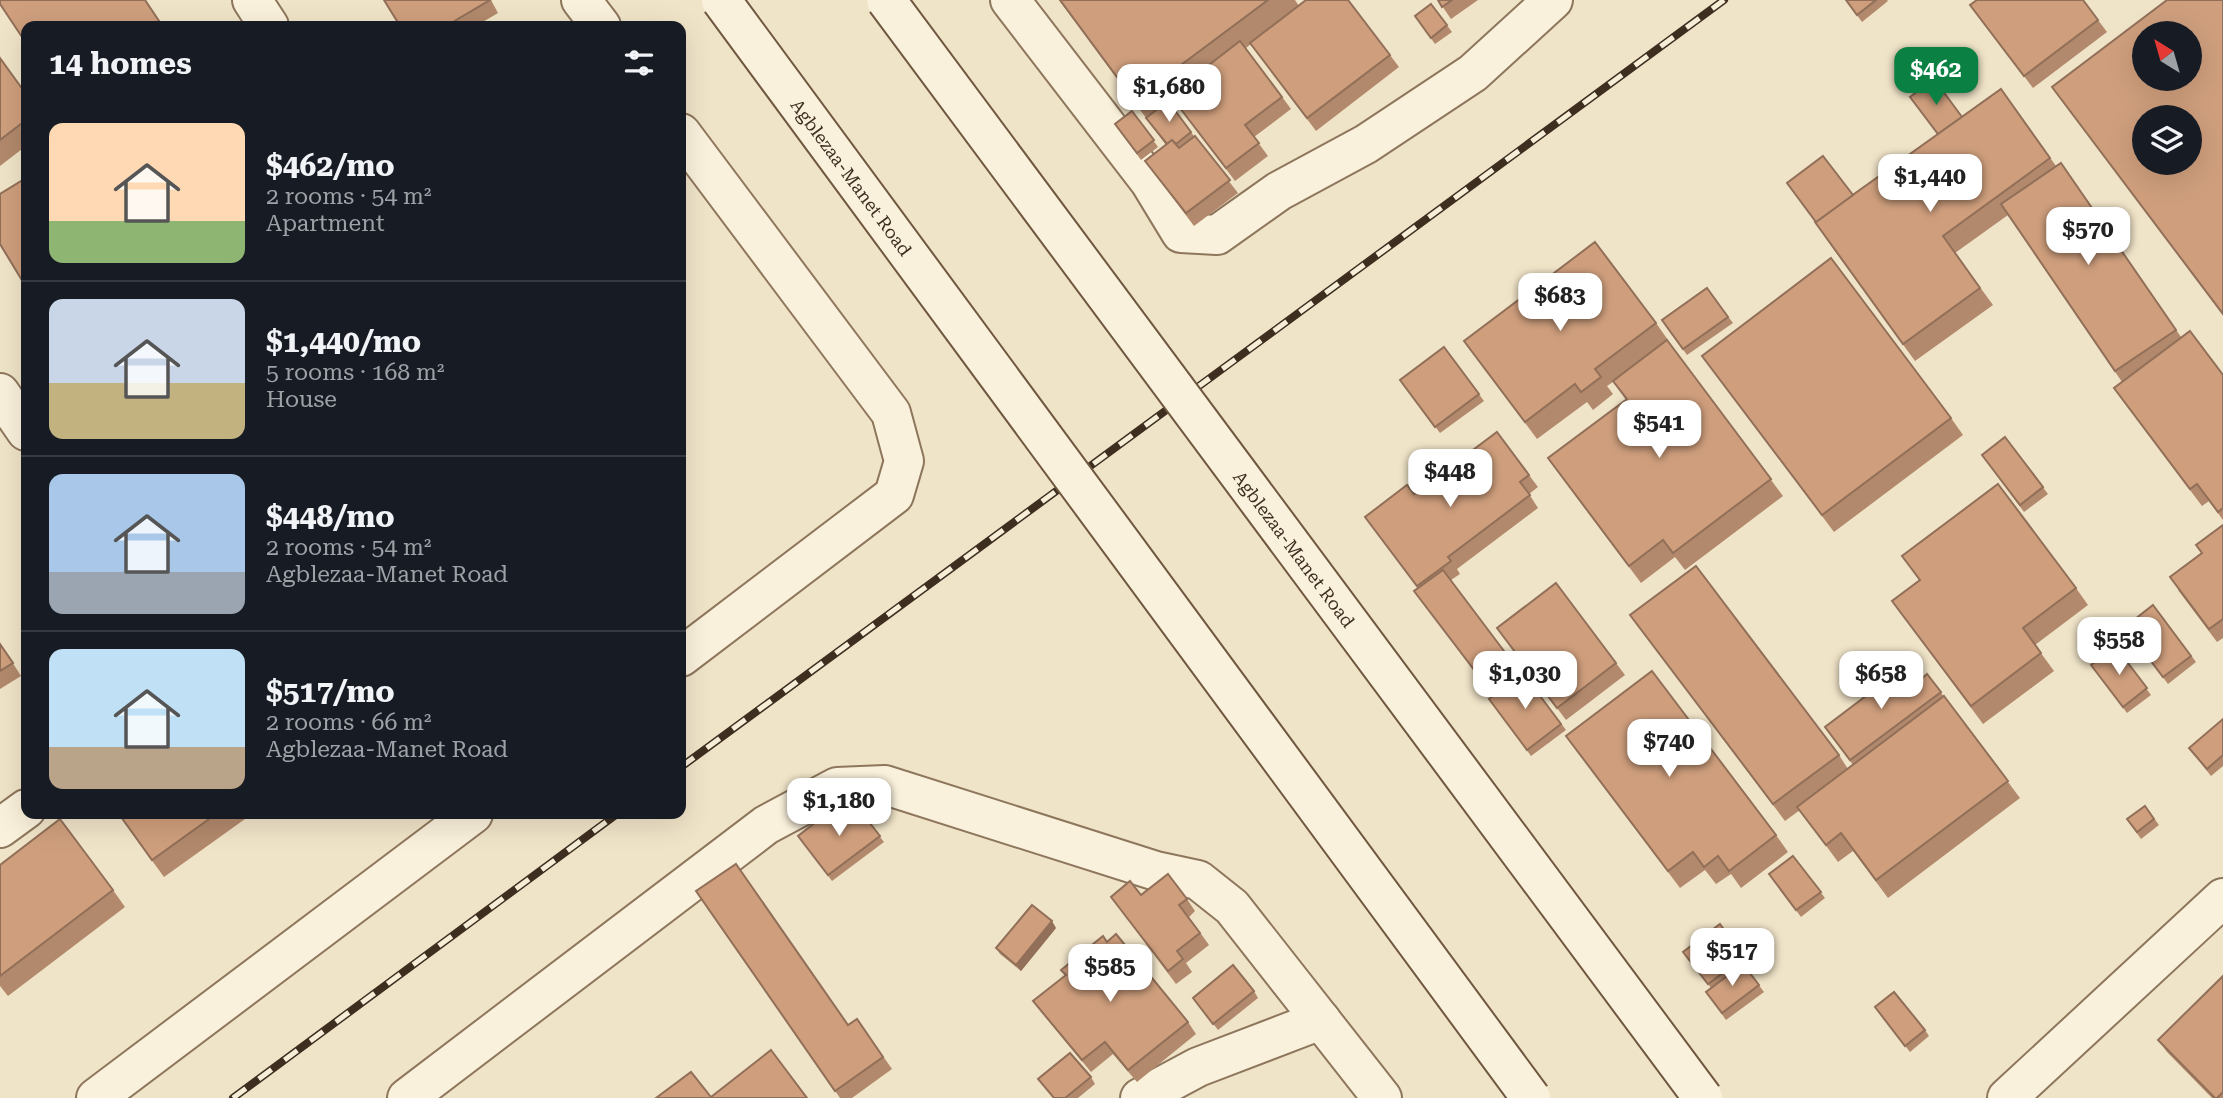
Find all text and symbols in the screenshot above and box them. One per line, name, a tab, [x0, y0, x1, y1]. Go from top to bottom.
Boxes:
north arrow	[2132, 21, 2202, 91]
map controls	[2132, 21, 2202, 175]
icon: filters	[620, 44, 658, 82]
text: 14 homes	[49, 46, 192, 81]
pin: $462	[1895, 48, 1977, 107]
text: $462	[1910, 56, 1962, 83]
pin: $1,680	[1112, 64, 1226, 124]
text: $1,680	[1133, 73, 1205, 100]
street label: Agblezaa-Manet Road	[787, 95, 917, 260]
button: layers	[2132, 105, 2202, 175]
text: $462/mo	[266, 148, 395, 183]
icon: home	[105, 151, 189, 235]
pin: $1,440	[1873, 154, 1987, 214]
text: $1,440	[1894, 163, 1966, 190]
text: 2 rooms · 54 m²	[266, 183, 432, 210]
pin: $570	[2047, 208, 2129, 267]
text: Apartment	[266, 210, 385, 237]
text: $570	[2062, 216, 2114, 243]
pin: $683	[1519, 274, 1601, 333]
text: $683	[1534, 282, 1586, 309]
text: $1,440/mo	[266, 324, 421, 359]
icon: home	[105, 327, 189, 411]
text: 5 rooms · 168 m²	[266, 359, 444, 386]
text: House	[266, 386, 337, 413]
pin: $541	[1618, 400, 1700, 460]
text: $541	[1633, 409, 1685, 436]
pin: $448	[1409, 449, 1491, 509]
text: $448	[1424, 458, 1476, 485]
street label: Agblezaa-Manet Road	[1229, 466, 1360, 631]
text: $448/mo	[266, 499, 395, 534]
icon: home	[105, 502, 189, 586]
text: 2 rooms · 54 m²	[266, 534, 432, 561]
text: Agblezaa-Manet Road	[266, 561, 508, 588]
pin: $558	[2078, 618, 2160, 677]
text: $558	[2093, 626, 2145, 653]
pin: $1,030	[1468, 652, 1582, 711]
pin: $658	[1840, 652, 1922, 711]
text: $1,030	[1489, 660, 1561, 687]
text: $658	[1855, 660, 1907, 687]
text: $517/mo	[266, 674, 395, 709]
icon: home	[105, 677, 189, 761]
text: 2 rooms · 66 m²	[266, 709, 432, 736]
pin: $740	[1628, 720, 1710, 779]
text: $740	[1643, 728, 1695, 755]
text: Agblezaa-Manet Road	[266, 736, 508, 763]
pin: $1,180	[782, 778, 896, 838]
text: $1,180	[803, 787, 875, 814]
pin: $517	[1691, 928, 1773, 988]
text: $517	[1706, 937, 1758, 964]
pin: $585	[1069, 944, 1151, 1004]
text: $585	[1084, 953, 1136, 980]

